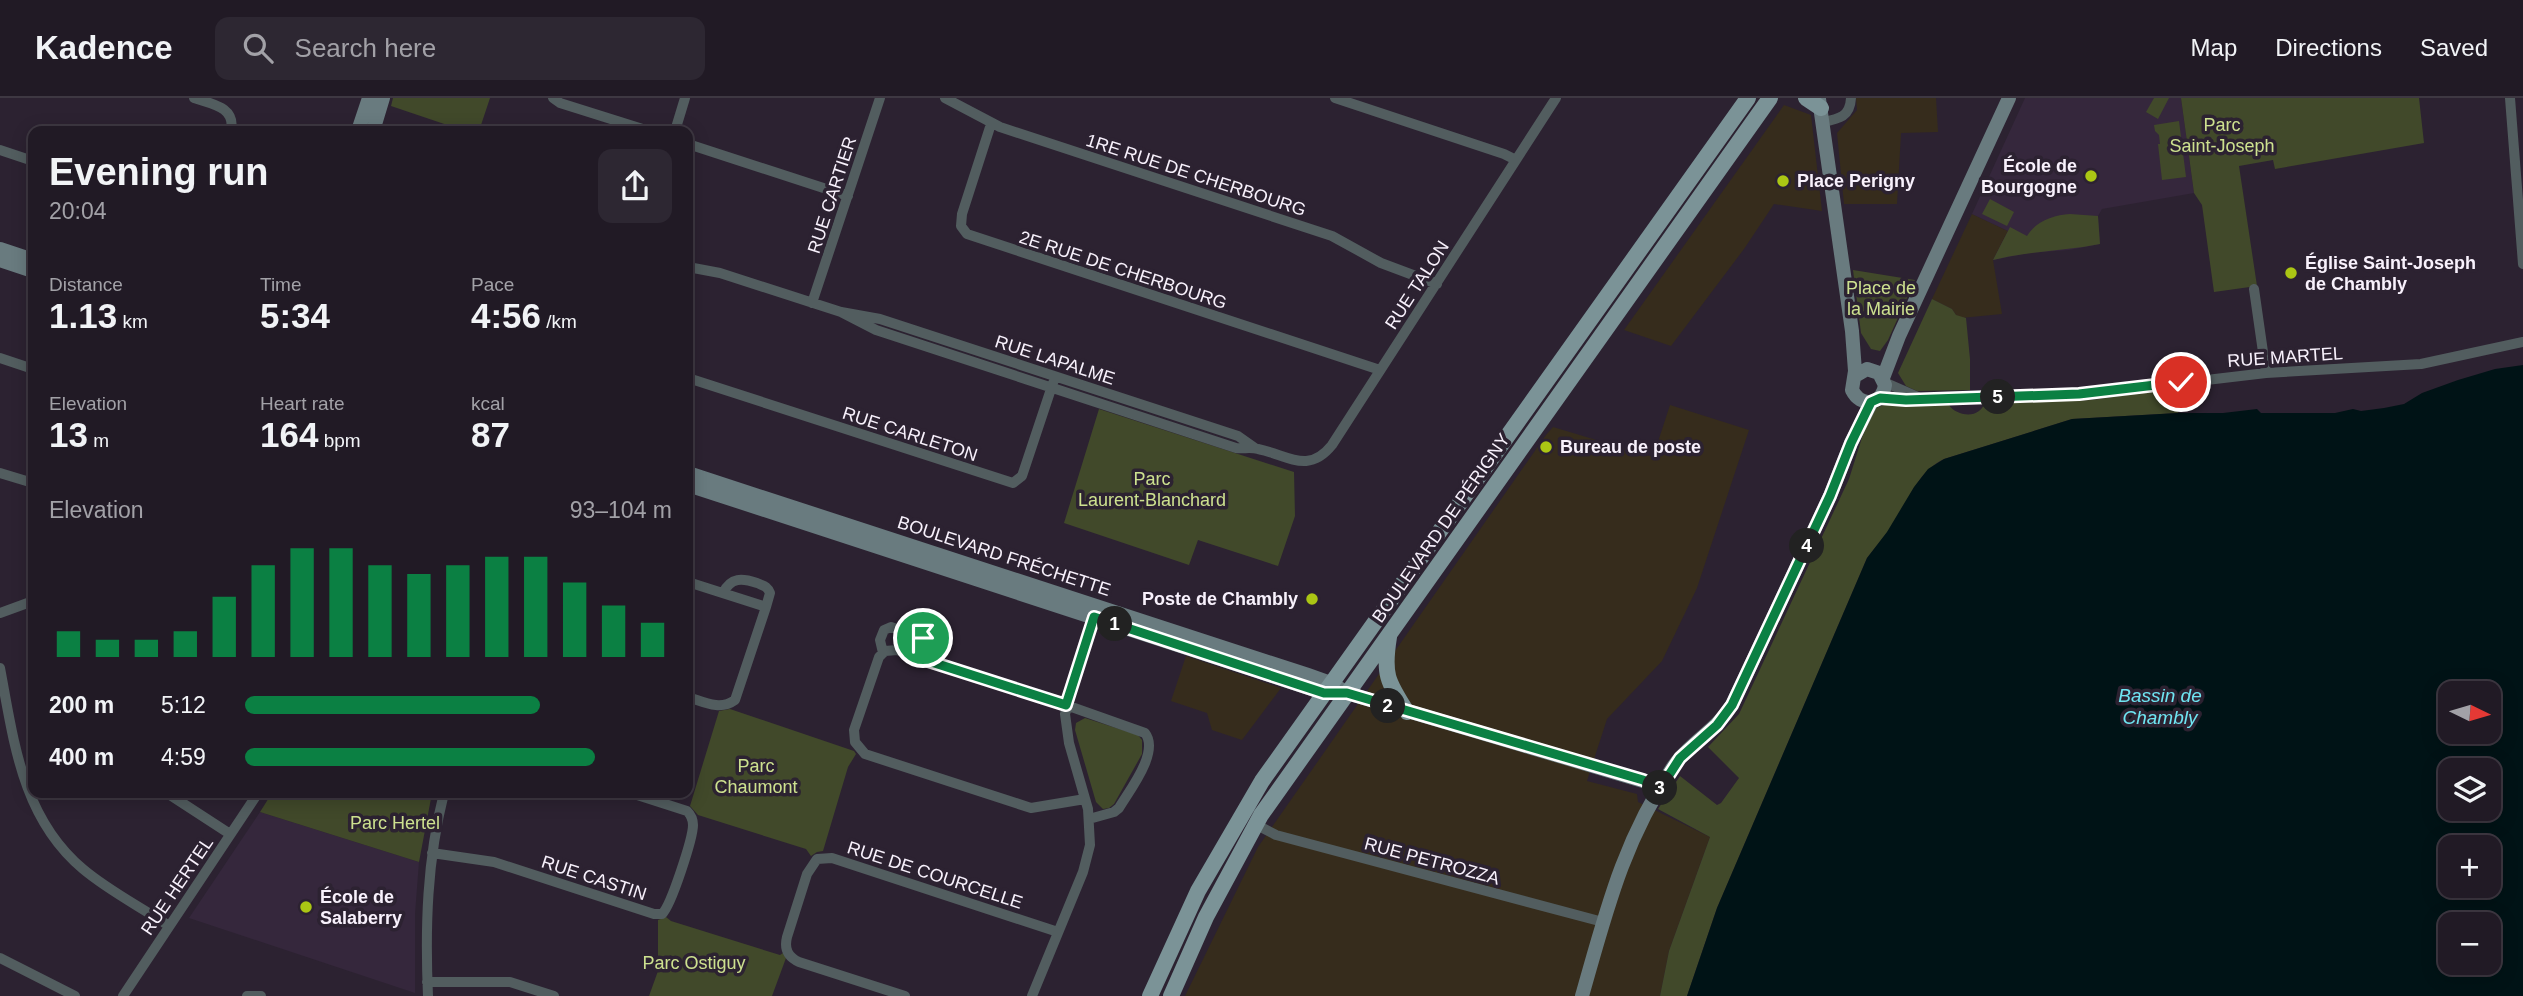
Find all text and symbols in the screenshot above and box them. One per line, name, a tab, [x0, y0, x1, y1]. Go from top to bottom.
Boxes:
search box	[215, 17, 705, 80]
text: Kadence	[35, 29, 173, 66]
icon: search	[239, 29, 277, 67]
text: Search here	[295, 33, 436, 63]
text: Map	[2191, 34, 2237, 61]
text: Directions	[2275, 34, 2382, 61]
text: Saved	[2420, 34, 2488, 61]
park label: Parc Saint-Joseph	[2169, 115, 2275, 156]
street label: 1RE RUE DE CHERBOURG	[1084, 130, 1308, 220]
street label: RUE CARTIER	[804, 134, 860, 256]
button: share	[598, 149, 672, 223]
text: Evening run	[49, 151, 269, 193]
place label: École de Bourgogne	[1981, 155, 2077, 197]
marker: École de Bourgogne	[2083, 168, 2099, 184]
place label: Place Perigny	[1797, 171, 1915, 191]
marker: Place Perigny	[1775, 173, 1791, 189]
text: 20:04	[49, 198, 107, 224]
street label: 2E RUE DE CHERBOURG	[1017, 227, 1229, 313]
street label: RUE TALON	[1381, 237, 1453, 333]
place label: Église Saint-Joseph de Chambly	[2305, 252, 2476, 294]
marker: Église Saint-Joseph de Chambly	[2283, 265, 2299, 281]
text: Distance	[49, 274, 123, 295]
text: Time	[260, 274, 302, 295]
text: Pace	[471, 274, 514, 295]
park label: Place de la Mairie	[1846, 278, 1916, 319]
text: 1.13	[49, 296, 117, 335]
text: 5:34	[260, 296, 330, 335]
text: 4:56	[471, 296, 541, 335]
text: km	[117, 311, 148, 332]
text: /km	[541, 311, 577, 332]
street label: RUE LAPALME	[993, 331, 1117, 389]
street label: RUE MARTEL	[2227, 343, 2343, 371]
pin	[2151, 352, 2211, 412]
icon: check	[2162, 363, 2200, 401]
pin: 5	[1980, 380, 2016, 414]
text: 5	[1992, 386, 2003, 407]
text: Elevation	[49, 393, 127, 414]
text: Heart rate	[260, 393, 344, 414]
text: kcal	[471, 393, 505, 414]
street label: RUE CARLETON	[840, 403, 980, 465]
text: 13	[49, 415, 88, 454]
text: 164	[260, 415, 318, 454]
text: 87	[471, 415, 510, 454]
text: m	[88, 430, 109, 451]
text: bpm	[318, 430, 361, 451]
street label: BOULEVARD DE PÉRIGNY	[1368, 430, 1514, 626]
place label: Bureau de poste	[1560, 437, 1701, 457]
marker: Bureau de poste	[1538, 439, 1554, 455]
park label: Parc Laurent-Blanchard	[1078, 469, 1226, 510]
text: Elevation	[49, 497, 144, 523]
text: 93–104 m	[570, 497, 672, 523]
street label: BOULEVARD FRÉCHETTE	[895, 512, 1113, 600]
pin: 4	[1790, 528, 1825, 564]
text: 4	[1801, 535, 1812, 556]
place label: Poste de Chambly	[1142, 589, 1298, 609]
marker: Poste de Chambly	[1304, 591, 1320, 607]
pin: 1	[1098, 606, 1132, 642]
pin	[893, 608, 953, 668]
text: 1	[1109, 613, 1120, 634]
icon: arrive	[904, 619, 942, 657]
north arrow	[2438, 681, 2501, 744]
map controls	[2438, 681, 2501, 975]
water label: Bassin de Chambly	[2118, 685, 2202, 728]
pin: 2	[1370, 688, 1406, 724]
text: 200 m	[49, 692, 114, 718]
text: 5:12	[161, 692, 206, 718]
text: 2	[1382, 695, 1393, 716]
text: 400 m	[49, 744, 114, 770]
text: 4:59	[161, 744, 206, 770]
park label: Parc Chaumont	[714, 756, 798, 797]
button: layers	[2438, 758, 2501, 821]
pin: 3	[1642, 770, 1678, 806]
text: 3	[1654, 777, 1665, 798]
park label: Parc Hertel	[350, 813, 440, 833]
street label: RUE HERTEL	[137, 833, 217, 939]
street label: RUE PETROZZA	[1362, 833, 1502, 889]
button: +	[2438, 835, 2501, 898]
street label: RUE DE COURCELLE	[845, 837, 1025, 913]
street label: RUE CASTIN	[539, 852, 649, 904]
place label: École de Salaberry	[320, 886, 402, 928]
marker: École de Salaberry	[298, 899, 314, 915]
button: −	[2438, 912, 2501, 975]
park label: Parc Ostiguy	[642, 953, 746, 973]

